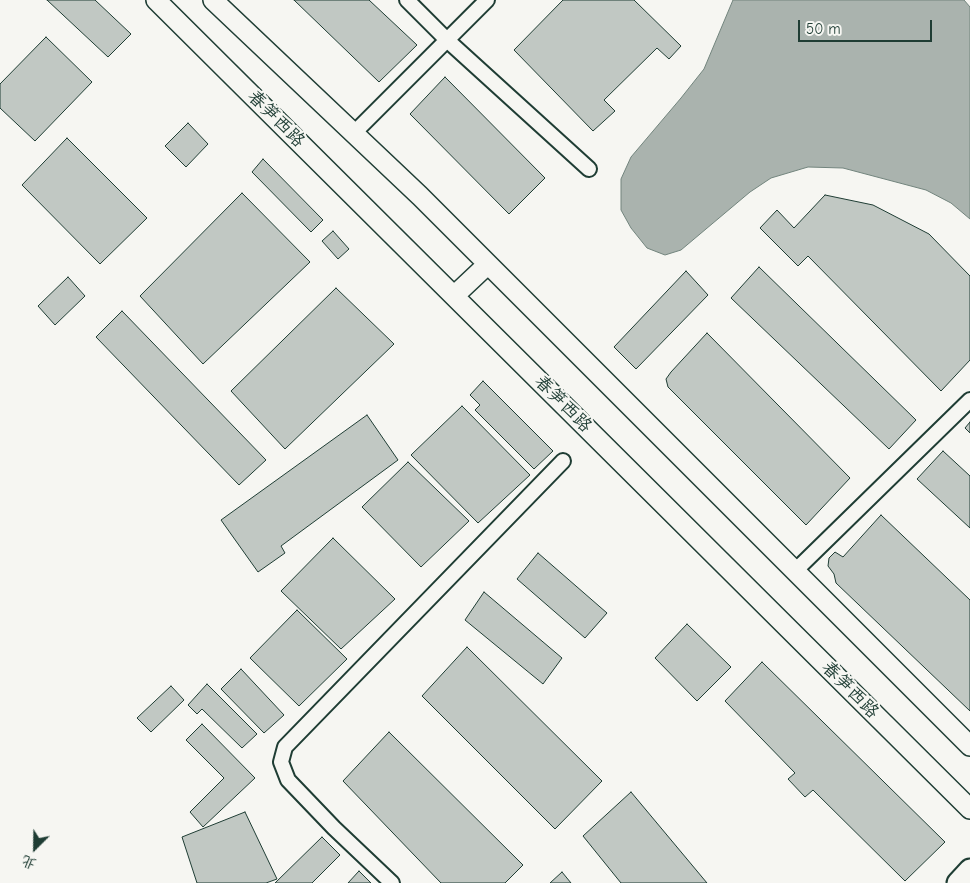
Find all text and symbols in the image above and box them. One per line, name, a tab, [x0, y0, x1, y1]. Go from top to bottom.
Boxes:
scale bar	[800, 10, 934, 42]
text: 50 m	[806, 20, 841, 38]
street label: 春笋西路	[243, 86, 309, 152]
street label: 春笋西路	[530, 371, 596, 437]
street label: 春笋西路	[817, 657, 883, 723]
north arrow	[10, 823, 60, 873]
text: 北	[19, 852, 39, 873]

